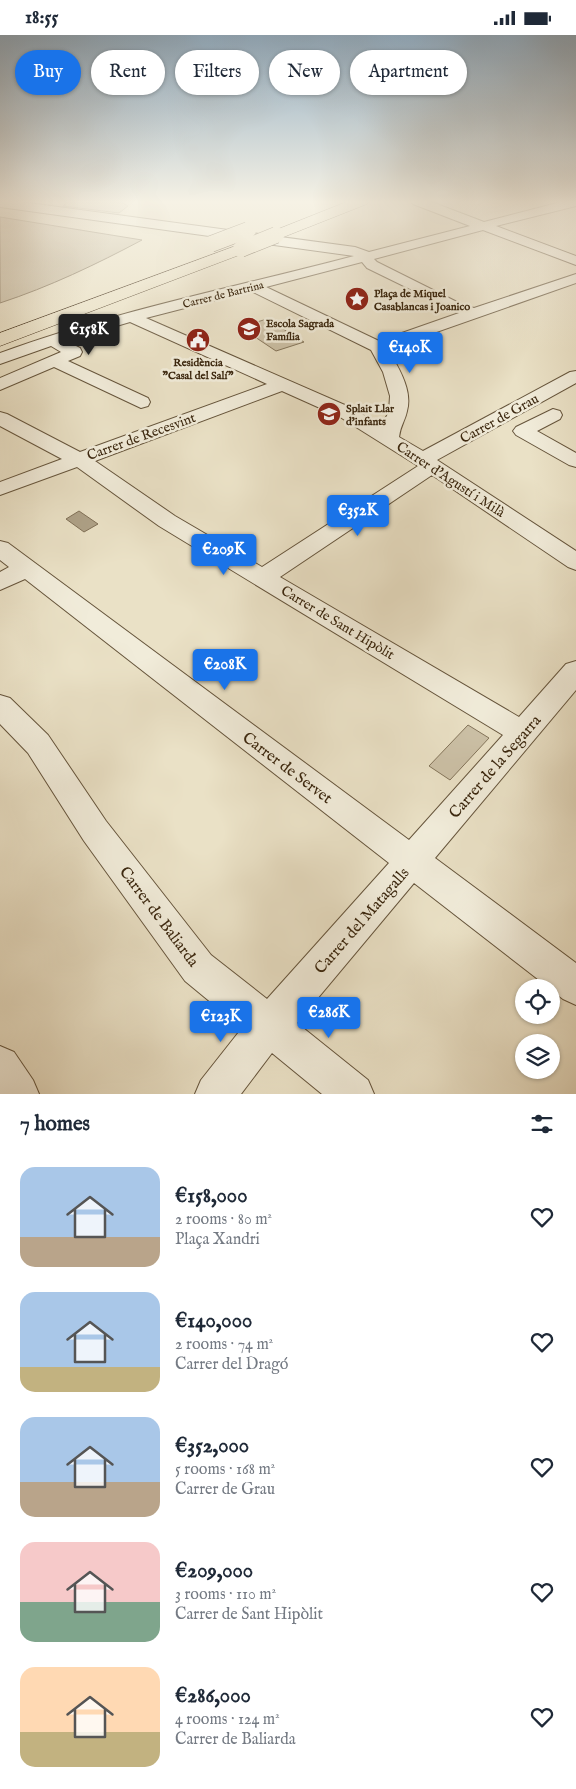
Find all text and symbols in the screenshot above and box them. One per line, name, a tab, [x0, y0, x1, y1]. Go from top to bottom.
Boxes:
text: 18:55	[25, 6, 58, 30]
chip: Buy	[15, 50, 81, 95]
chip: Rent	[91, 50, 165, 95]
chip: Filters	[175, 50, 259, 95]
chip: New	[269, 50, 340, 95]
chip: Apartment	[350, 50, 467, 95]
street label: Carrer de Bartrina	[181, 278, 265, 312]
place icon: Plaça de Miquel Casablancas i Joanico	[344, 286, 370, 312]
place label: Plaça de Miquel Casablancas i Joanico	[374, 287, 470, 314]
pin: €158K	[54, 313, 124, 356]
school or university icon: Escola Sagrada Família	[236, 316, 262, 342]
place label: Escola Sagrada Família	[266, 317, 334, 344]
text: €158K	[70, 320, 108, 340]
public building icon: Residència "Casal del Salí"	[185, 327, 211, 353]
pin: €140K	[375, 331, 445, 374]
text: €140K	[389, 338, 431, 358]
place label: Residència "Casal del Salí"	[163, 356, 234, 383]
street label: Carrer de Grau	[457, 390, 542, 448]
school or university icon: Splait Llar d'infants	[316, 401, 342, 427]
place label: Splait Llar d'infants	[346, 402, 395, 429]
street label: Carrer de Recesvint	[84, 409, 198, 465]
street label: Carrer d'Agustí i Milà	[393, 438, 509, 522]
pin: €352K	[323, 495, 393, 537]
text: €352K	[338, 501, 378, 521]
pin: €209K	[189, 533, 259, 576]
text: €209K	[202, 540, 246, 560]
street label: Carrer de Sant Hipòlit	[277, 582, 398, 664]
pin: €208K	[190, 649, 260, 691]
text: €208K	[204, 655, 246, 675]
street label: Carrer de la Segarra	[445, 711, 546, 823]
street label: Carrer de Servet	[238, 728, 336, 809]
street label: Carrer de Baliarda	[114, 863, 203, 971]
street label: Carrer del Matagalls	[311, 864, 415, 979]
map controls	[515, 979, 560, 1079]
button: locate	[515, 979, 560, 1024]
pin: €286K	[294, 997, 364, 1039]
pin: €123K	[186, 1001, 256, 1043]
text: €286K	[308, 1003, 350, 1023]
text: €123K	[201, 1007, 241, 1027]
button: layers	[515, 1034, 560, 1079]
icon: filters	[528, 1110, 556, 1138]
text: 7 homes	[20, 1111, 90, 1138]
text: €158,000	[175, 1183, 248, 1210]
icon: home	[60, 1187, 120, 1247]
icon: heart	[528, 1203, 556, 1231]
text: 2 rooms · 80 m²	[175, 1210, 272, 1230]
text: Plaça Xandri	[175, 1230, 260, 1250]
text: €140,000	[175, 1308, 252, 1335]
icon: home	[60, 1312, 120, 1372]
icon: heart	[528, 1328, 556, 1356]
text: 2 rooms · 74 m²	[175, 1335, 273, 1355]
text: Carrer del Dragó	[175, 1355, 288, 1375]
text: €352,000	[175, 1433, 249, 1460]
icon: home	[60, 1437, 120, 1497]
icon: heart	[528, 1453, 556, 1481]
text: 5 rooms · 168 m²	[175, 1460, 275, 1480]
text: Carrer de Grau	[175, 1480, 275, 1500]
text: €209,000	[175, 1558, 253, 1585]
icon: home	[60, 1562, 120, 1622]
icon: heart	[528, 1578, 556, 1606]
text: 3 rooms · 110 m²	[175, 1585, 276, 1605]
text: Carrer de Sant Hipòlit	[175, 1605, 323, 1625]
text: €286,000	[175, 1683, 251, 1710]
icon: home	[60, 1687, 120, 1747]
icon: heart	[528, 1703, 556, 1731]
text: 4 rooms · 124 m²	[175, 1710, 280, 1730]
text: Carrer de Baliarda	[175, 1730, 296, 1750]

